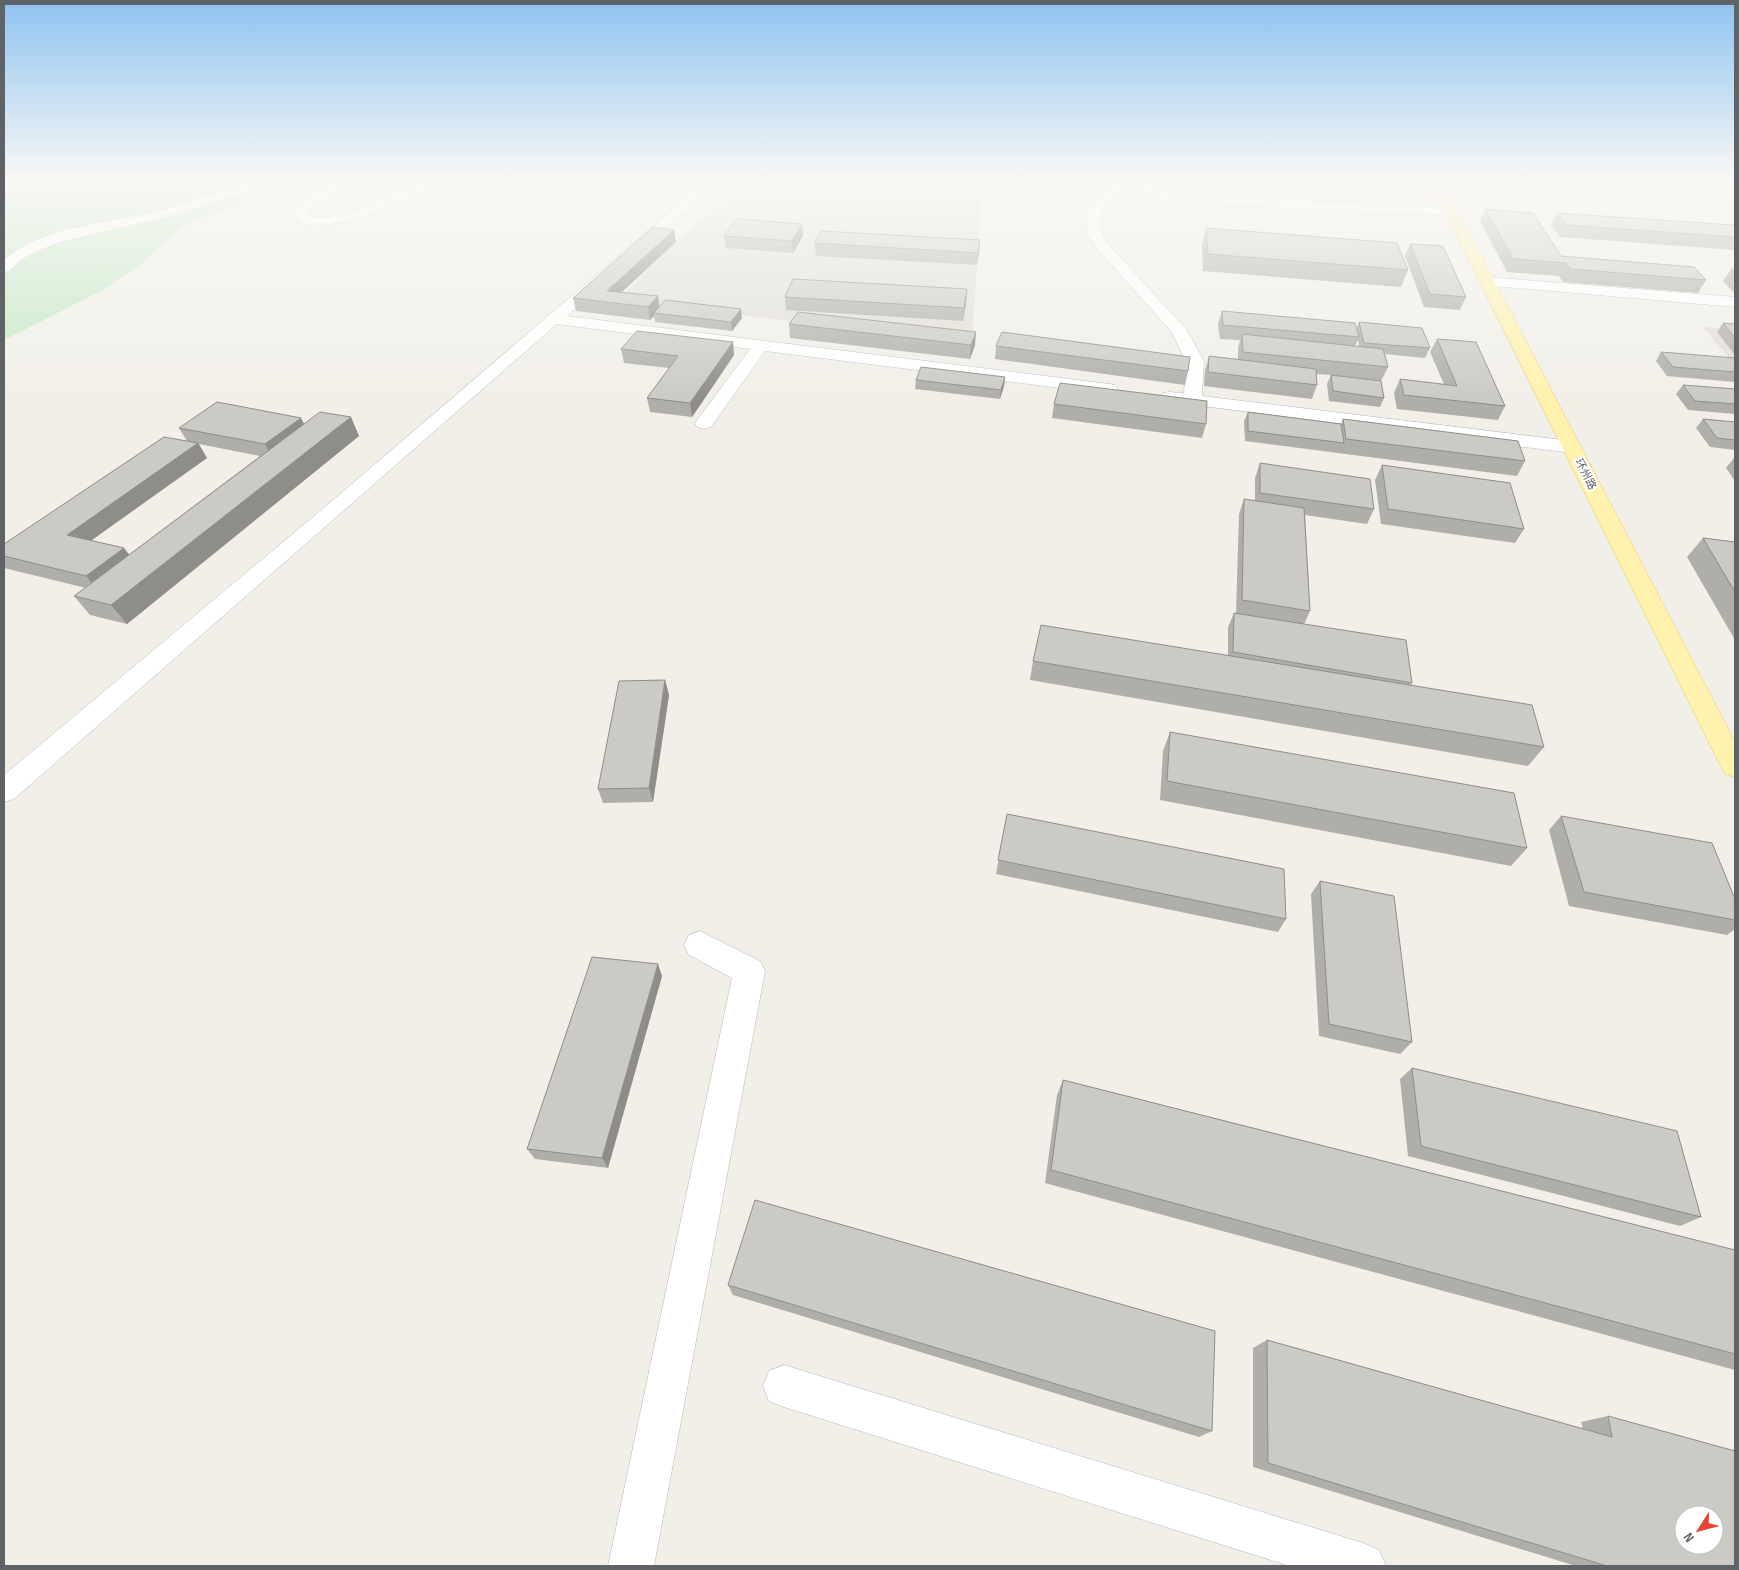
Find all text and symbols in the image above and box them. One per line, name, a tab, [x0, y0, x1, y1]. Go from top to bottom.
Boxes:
street label: 环州路	[1572, 457, 1599, 492]
north arrow	[1674, 1505, 1724, 1555]
text: N	[1680, 1529, 1698, 1545]

